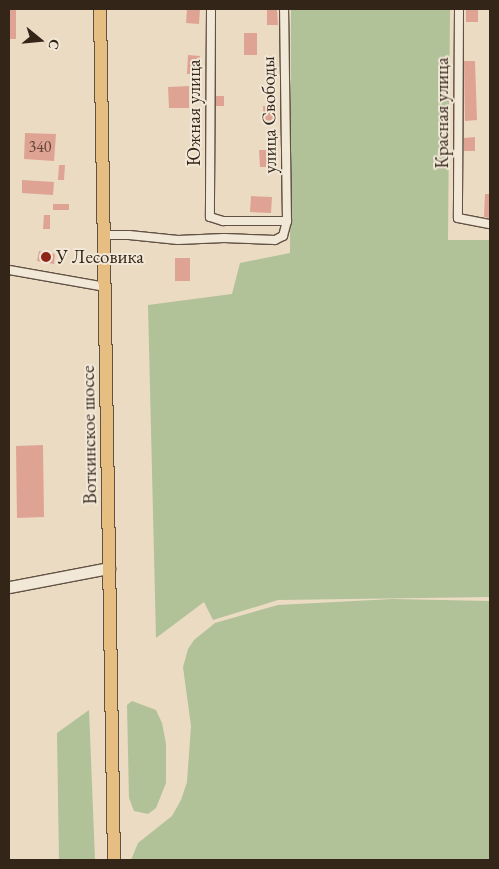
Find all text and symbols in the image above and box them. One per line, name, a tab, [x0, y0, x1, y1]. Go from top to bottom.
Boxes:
north arrow	[15, 15, 65, 65]
text: С	[44, 37, 64, 52]
street label: улица Свободы	[257, 56, 281, 174]
street label: Красная улица	[431, 57, 453, 169]
street label: Южная улица	[183, 60, 205, 166]
house number: 340	[28, 137, 52, 157]
place label: У Лесовика	[56, 246, 144, 268]
marker: У Лесовика	[40, 251, 52, 263]
street label: Воткинское шоссе	[76, 365, 102, 505]

